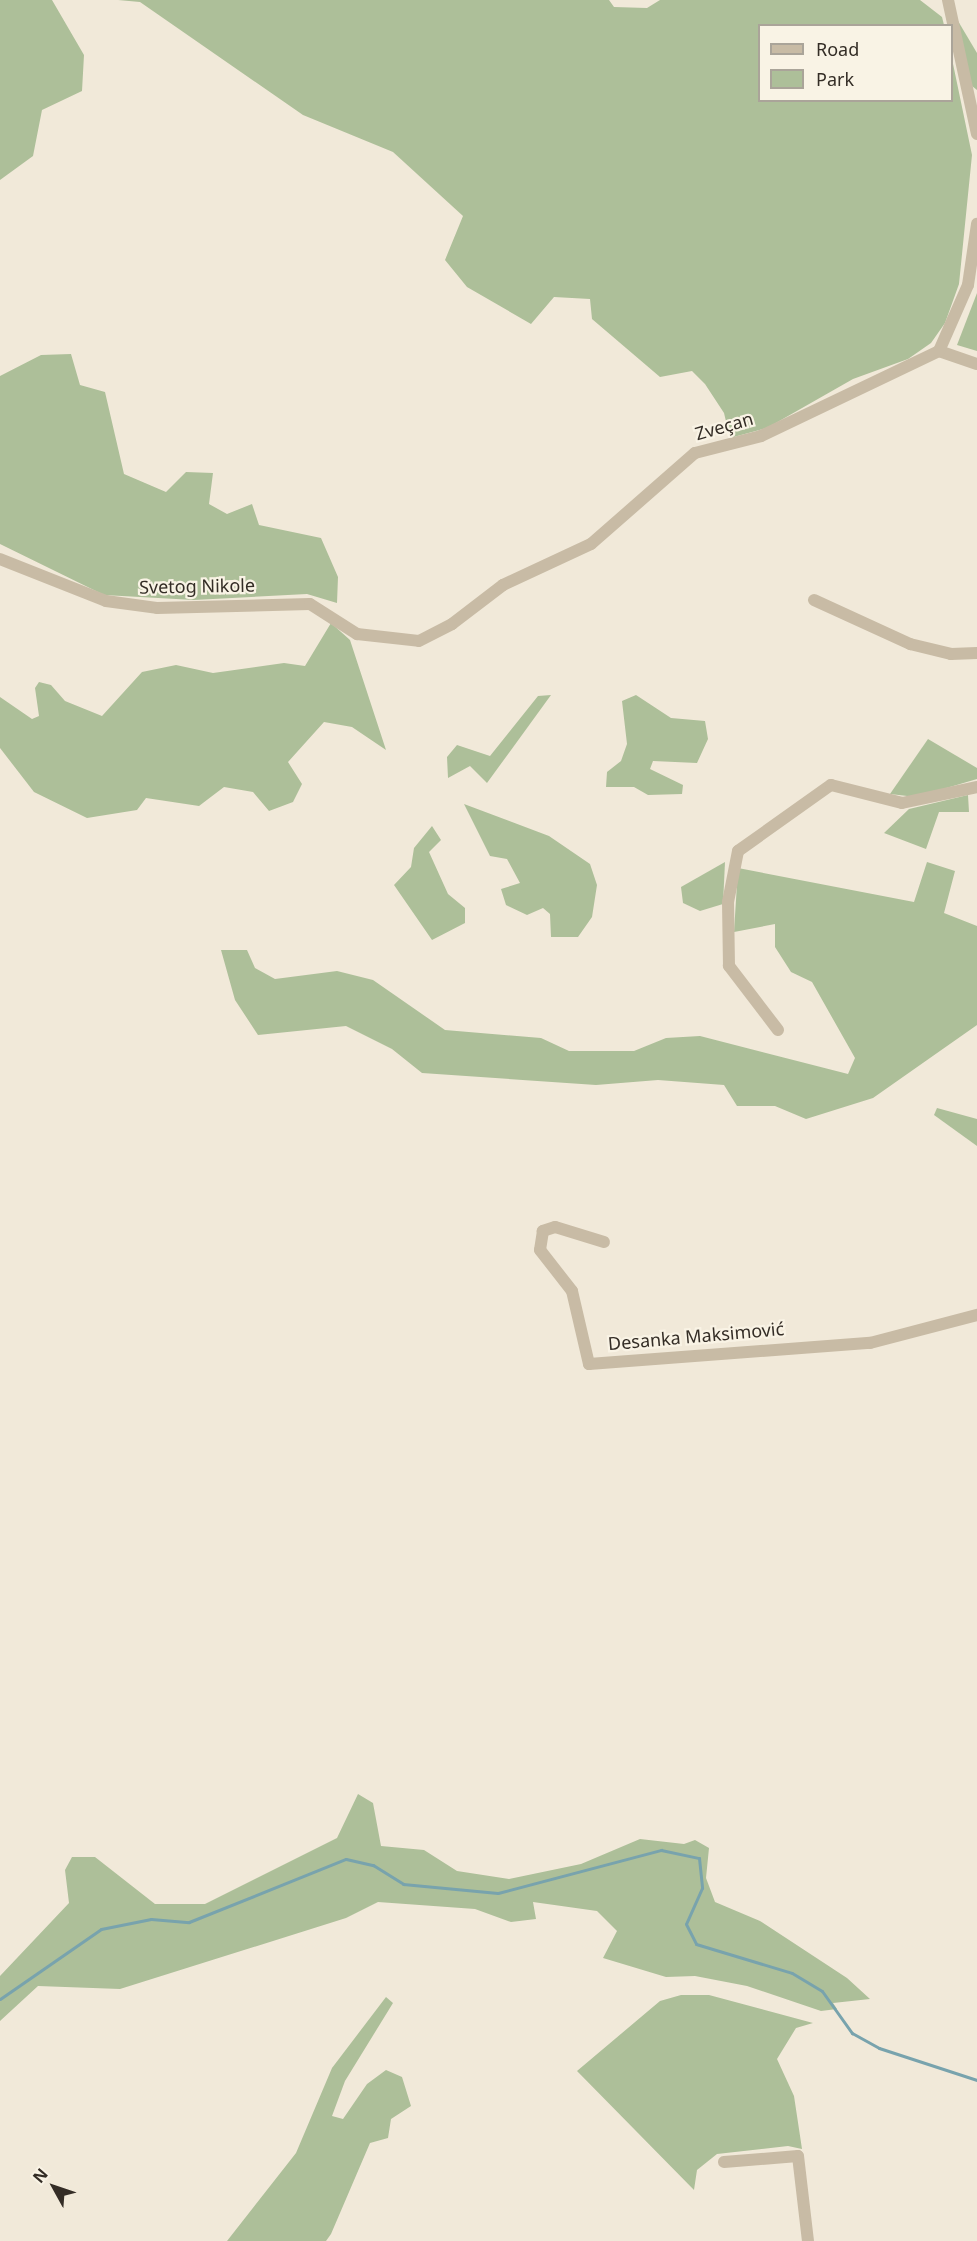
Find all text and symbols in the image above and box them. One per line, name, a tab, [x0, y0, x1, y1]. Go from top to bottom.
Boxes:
legend	[758, 24, 953, 102]
text: Road	[816, 37, 859, 61]
text: Park	[816, 67, 854, 91]
street label: Zveçan	[692, 407, 756, 445]
street label: Svetog Nikole	[139, 574, 255, 598]
street label: Desanka Maksimović	[607, 1318, 785, 1354]
north arrow	[24, 2157, 84, 2217]
text: N	[28, 2163, 53, 2187]

